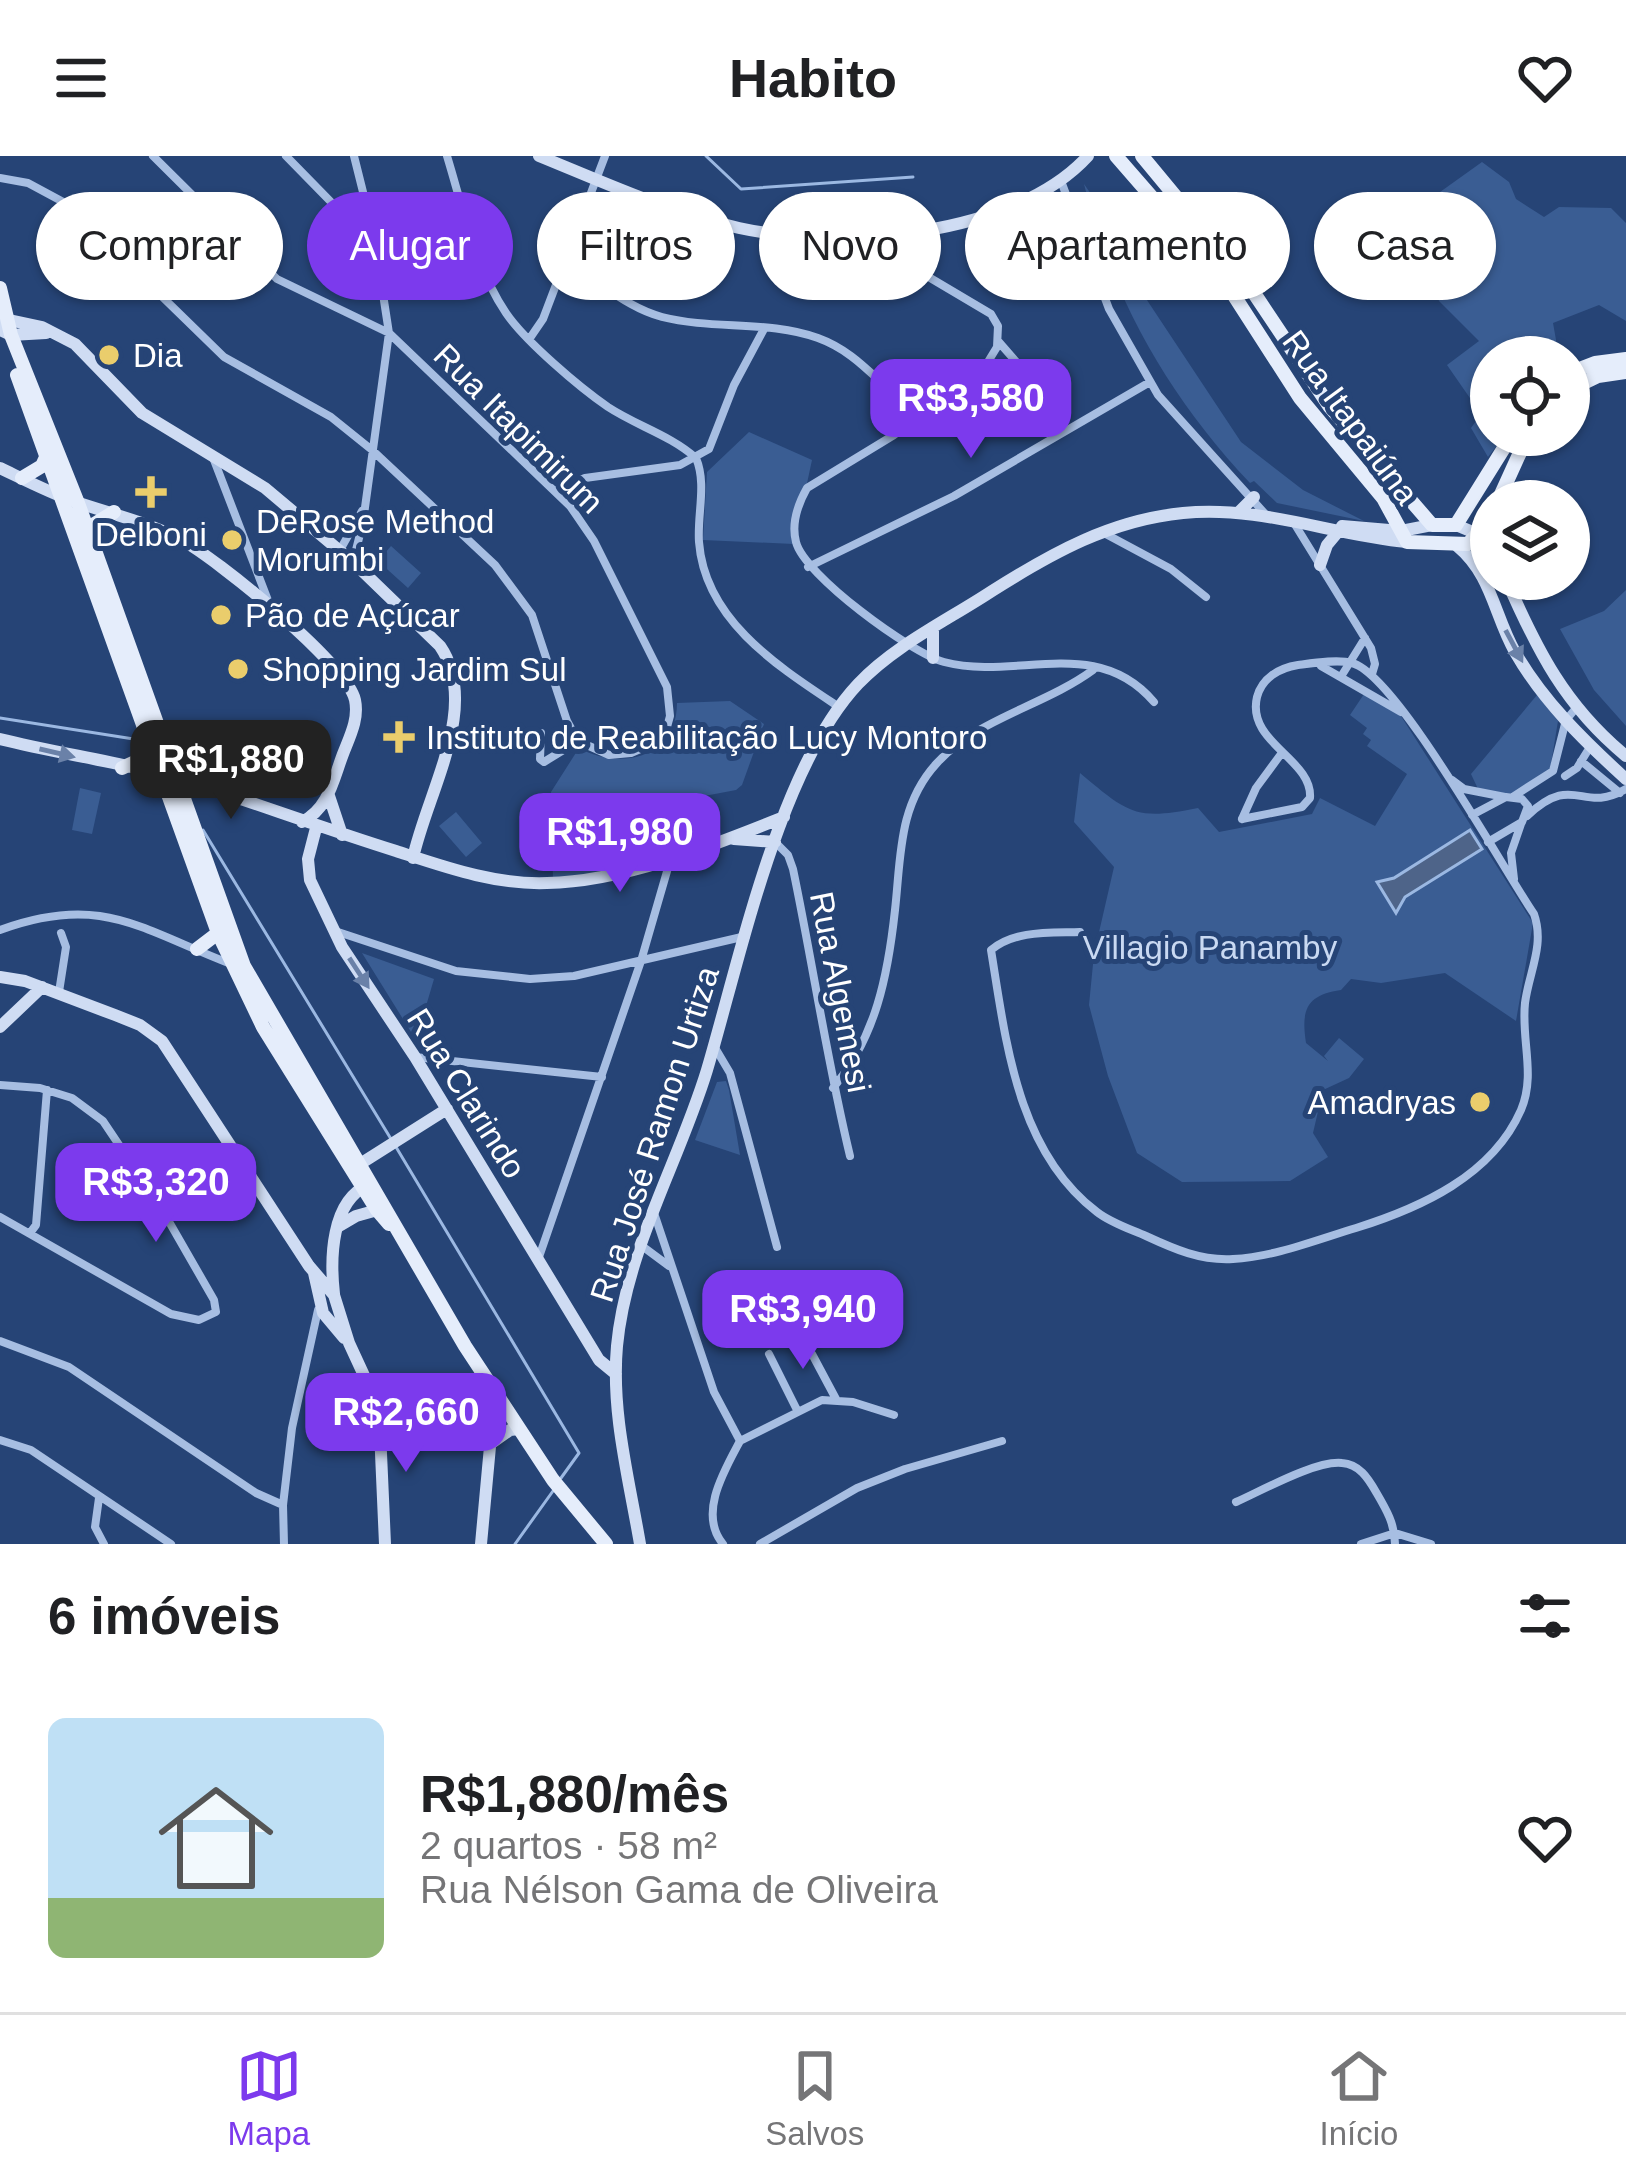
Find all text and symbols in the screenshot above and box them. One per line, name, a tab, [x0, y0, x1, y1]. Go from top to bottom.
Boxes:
icon: menu	[48, 45, 114, 111]
icon: heart	[1512, 45, 1578, 111]
text: Habito	[729, 48, 897, 108]
chip: Comprar	[36, 192, 283, 300]
chip: Alugar	[307, 192, 513, 300]
chip: Filtros	[537, 192, 735, 300]
chip: Novo	[759, 192, 941, 300]
chip: Apartamento	[965, 192, 1290, 300]
chip: Casa	[1314, 192, 1496, 300]
street label: Rua Itapaiúna	[1275, 323, 1426, 512]
street label: Rua Itapimirum	[426, 336, 611, 521]
map controls	[1470, 336, 1590, 600]
button: locate	[1470, 336, 1590, 456]
place label: Dia	[133, 337, 183, 374]
marker: Dia	[96, 342, 122, 368]
pin: R$3,580	[860, 359, 1082, 461]
text: R$3,580	[897, 376, 1045, 419]
marker: Delboni	[135, 476, 167, 508]
button: layers	[1470, 480, 1590, 600]
place label: DeRose Method Morumbi	[256, 503, 494, 578]
place label: Delboni	[95, 516, 207, 553]
marker: DeRose Method Morumbi	[219, 527, 245, 553]
place label: Pão de Açúcar	[245, 597, 460, 634]
marker: Pão de Açúcar	[208, 602, 234, 628]
one-way arrow	[1503, 629, 1523, 664]
place label: Shopping Jardim Sul	[262, 651, 567, 688]
marker: Shopping Jardim Sul	[225, 656, 251, 682]
place label: Instituto de Reabilitação Lucy Montoro	[426, 719, 987, 756]
pin: R$1,880	[120, 720, 342, 822]
marker: Instituto de Reabilitação Lucy Montoro	[383, 721, 415, 753]
text: R$1,880	[157, 737, 305, 780]
one-way arrow	[39, 744, 76, 763]
pin: R$1,980	[509, 793, 731, 895]
text: R$1,980	[546, 810, 694, 853]
street label: Rua Algemesi	[803, 889, 878, 1096]
park label: Villagio Panamby	[1083, 929, 1338, 966]
one-way arrow	[347, 956, 370, 989]
street label: Rua José Ramon Urtiza	[583, 961, 726, 1306]
street label: Rua Clarindo	[400, 1002, 533, 1185]
place label: Amadryas	[1307, 1084, 1456, 1121]
marker: Amadryas	[1467, 1089, 1493, 1115]
pin: R$3,320	[45, 1143, 267, 1245]
text: R$3,320	[82, 1160, 230, 1203]
pin: R$3,940	[692, 1270, 914, 1372]
text: R$3,940	[729, 1287, 877, 1330]
pin: R$2,660	[295, 1373, 517, 1475]
text: R$2,660	[332, 1390, 480, 1433]
icon: filters	[1512, 1583, 1578, 1649]
text: 6 imóveis	[48, 1588, 280, 1645]
icon: home	[144, 1766, 288, 1910]
text: R$1,880/mês	[420, 1766, 729, 1823]
icon: heart	[1512, 1805, 1578, 1871]
text: 2 quartos · 58 m²	[420, 1824, 717, 1867]
text: Rua Nélson Gama de Oliveira	[420, 1868, 938, 1911]
tab: Mapa	[228, 2043, 310, 2153]
tab: Salvos	[765, 2043, 864, 2153]
tab: Início	[1320, 2043, 1398, 2153]

